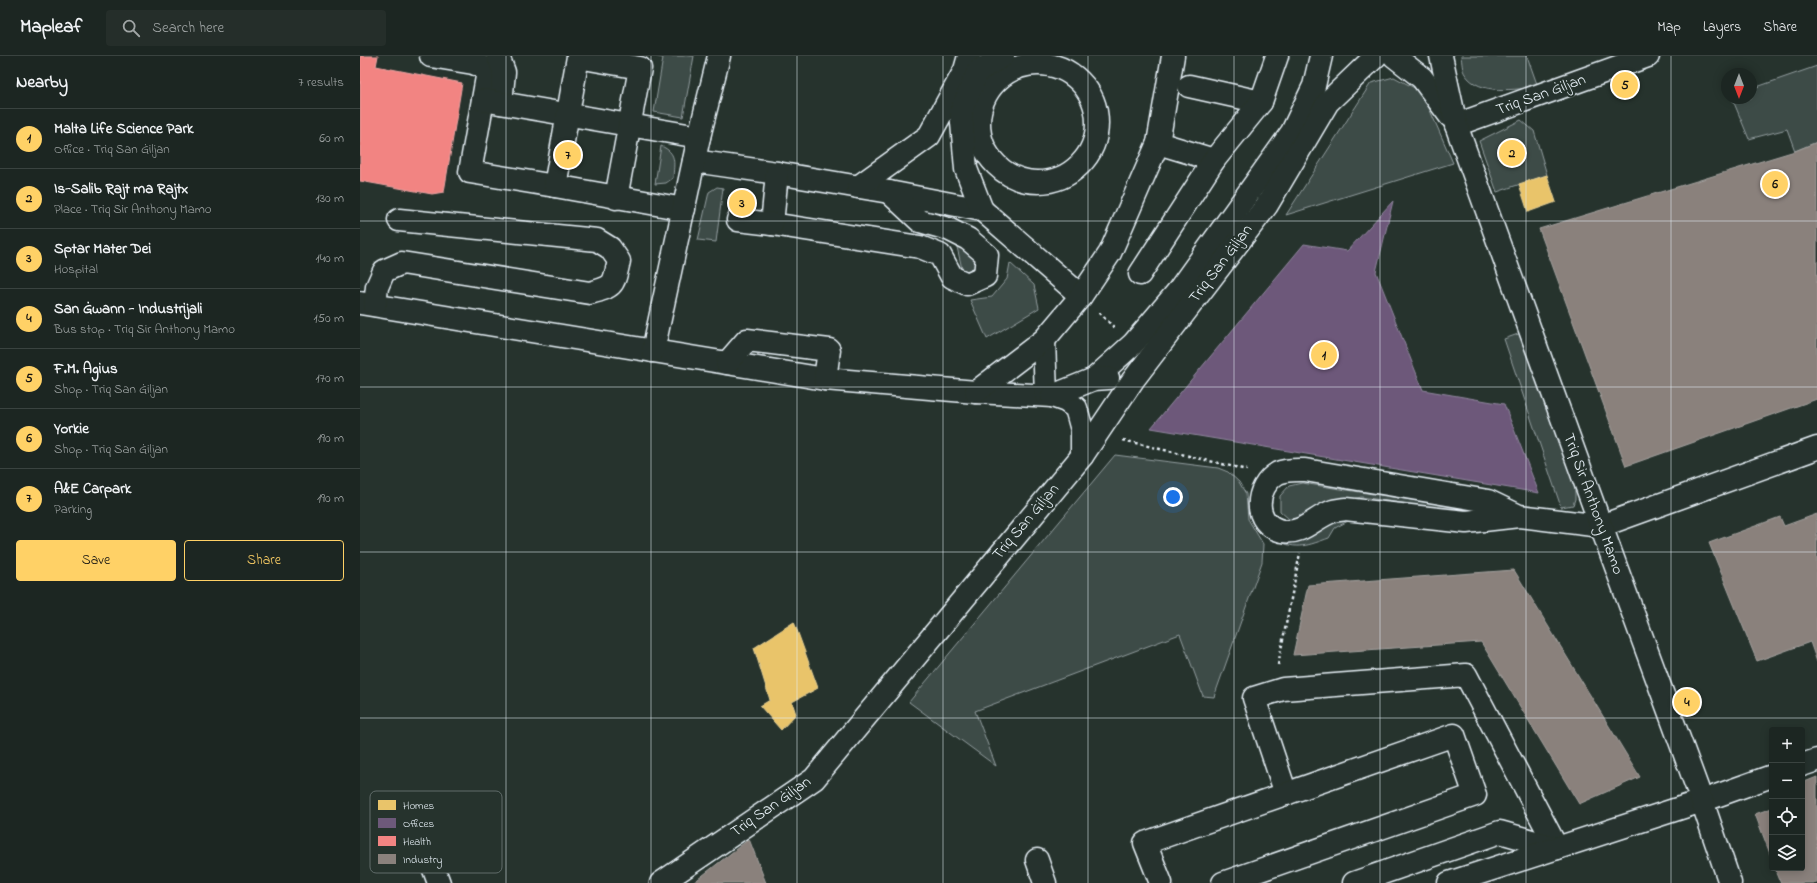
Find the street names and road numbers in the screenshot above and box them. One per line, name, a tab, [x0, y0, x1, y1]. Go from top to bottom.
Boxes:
street label: Triq San Ġiljan	[1493, 68, 1589, 122]
street label: Triq San Ġiljan	[1183, 219, 1259, 309]
street label: Triq Sir Anthony Mamo	[1556, 430, 1630, 578]
street label: Triq San Ġiljan	[987, 478, 1065, 566]
street label: Triq San Ġiljan	[726, 770, 816, 844]

